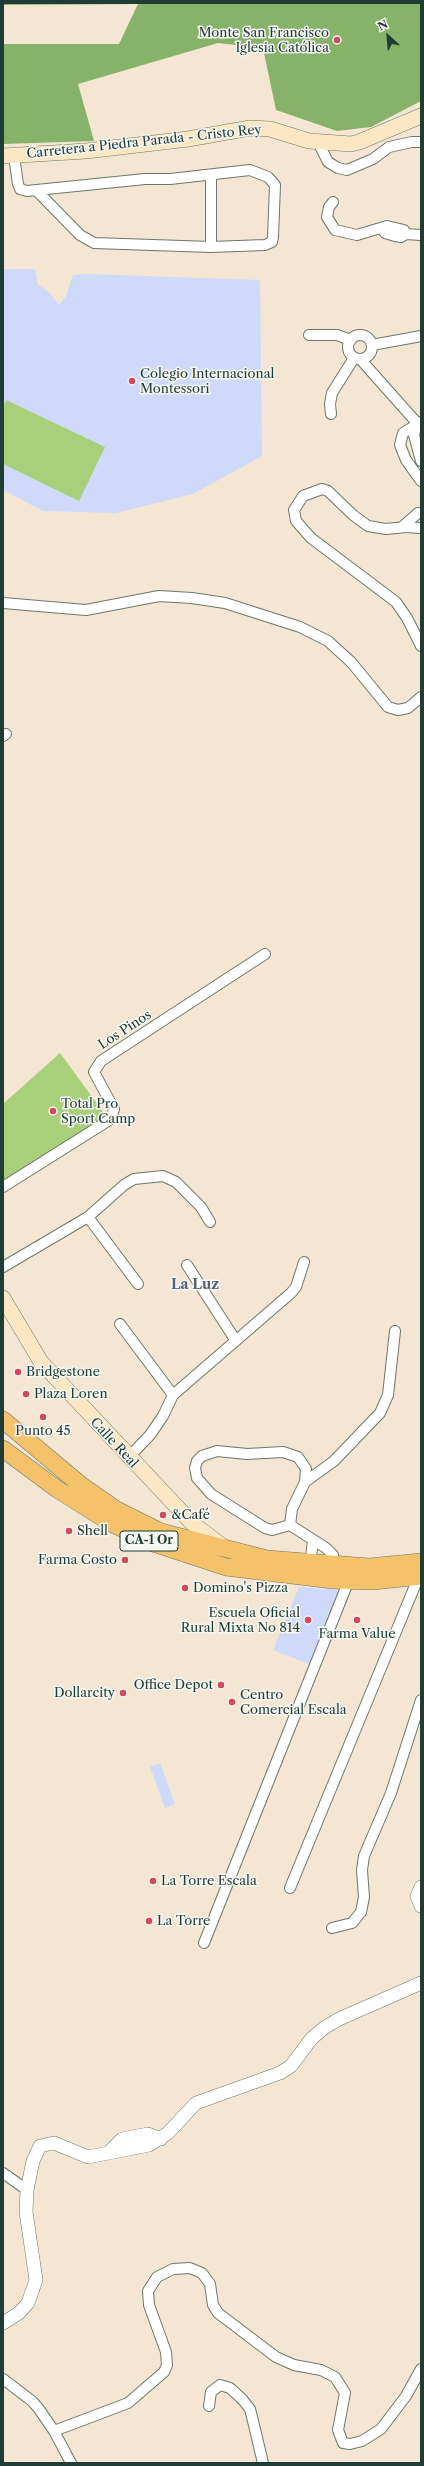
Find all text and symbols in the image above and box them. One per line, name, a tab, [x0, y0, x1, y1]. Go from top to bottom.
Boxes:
north arrow	[368, 16, 408, 56]
text: N	[375, 17, 390, 34]
place label: Monte San Francisco Iglesia Católica	[198, 25, 329, 56]
marker: Monte San Francisco Iglesia Católica	[332, 35, 342, 45]
street label: Carretera a Piedra Parada - Cristo Rey	[26, 122, 262, 162]
place label: Colegio Internacional Montessori	[140, 366, 274, 397]
marker: Colegio Internacional Montessori	[127, 376, 137, 386]
street label: Los Pinos	[96, 1007, 154, 1053]
place label: Total Pro Sport Camp	[61, 1096, 135, 1127]
marker: Total Pro Sport Camp	[48, 1106, 58, 1116]
district label: La Luz	[171, 1277, 219, 1293]
place label: Bridgestone	[26, 1364, 100, 1380]
marker: Bridgestone	[13, 1367, 23, 1377]
place label: Plaza Loren	[34, 1386, 108, 1402]
marker: Plaza Loren	[21, 1389, 31, 1399]
marker: Punto 45	[38, 1412, 48, 1422]
street label: Calle Real	[87, 1415, 141, 1471]
place label: Punto 45	[15, 1423, 71, 1439]
place label: &Café	[171, 1507, 210, 1523]
marker: &Café	[158, 1510, 168, 1520]
place label: Shell	[77, 1523, 108, 1539]
marker: Shell	[64, 1526, 74, 1536]
road number: CA-1 Or	[120, 1531, 178, 1551]
place label: Farma Costo	[38, 1552, 117, 1568]
marker: Farma Costo	[120, 1555, 130, 1565]
place label: Domino's Pizza	[193, 1580, 288, 1596]
marker: Domino's Pizza	[180, 1583, 190, 1593]
place label: Escuela Oficial Rural Mixta No 814	[181, 1605, 300, 1636]
marker: Escuela Oficial Rural Mixta No 814	[303, 1615, 313, 1625]
marker: Farma Value	[352, 1615, 362, 1625]
place label: Farma Value	[319, 1626, 395, 1642]
place label: Office Depot	[134, 1677, 213, 1693]
marker: Office Depot	[216, 1680, 226, 1690]
place label: Dollarcity	[54, 1685, 115, 1701]
place label: Centro Comercial Escala	[240, 1687, 347, 1718]
marker: Dollarcity	[118, 1688, 128, 1698]
marker: Centro Comercial Escala	[227, 1697, 237, 1707]
place label: La Torre Escala	[161, 1873, 257, 1889]
marker: La Torre Escala	[148, 1876, 158, 1886]
place label: La Torre	[157, 1913, 210, 1929]
marker: La Torre	[144, 1916, 154, 1926]

